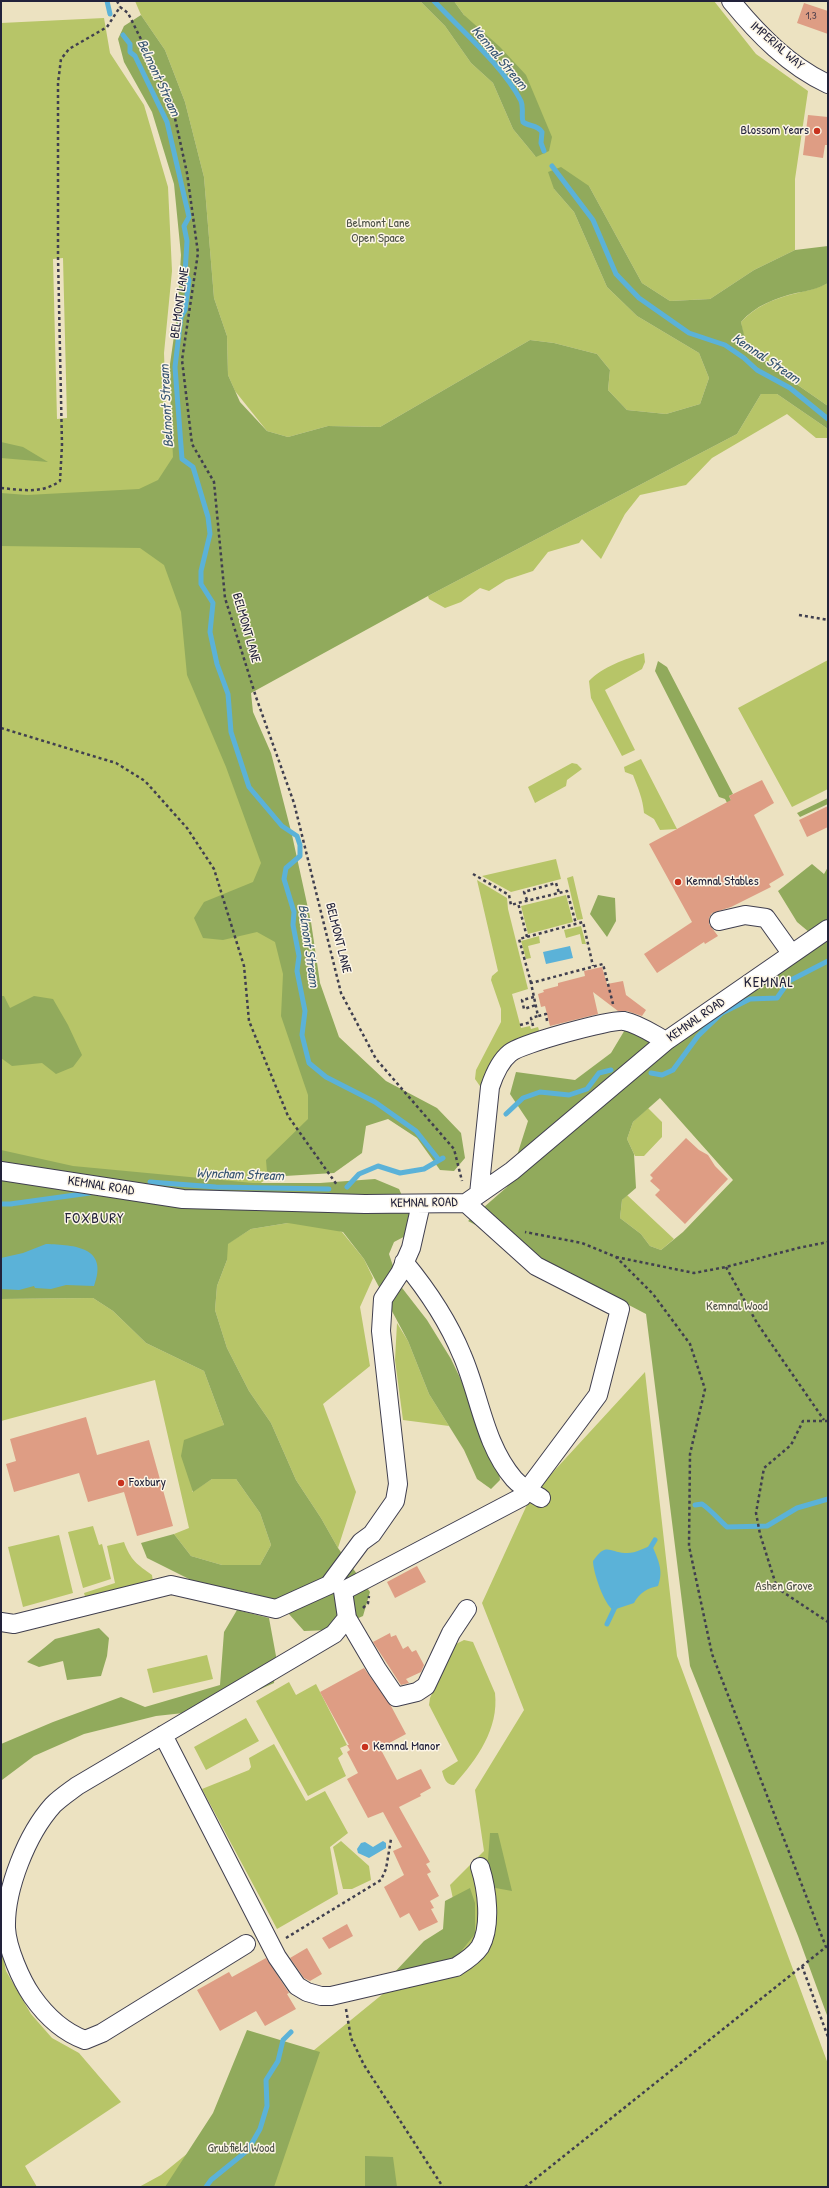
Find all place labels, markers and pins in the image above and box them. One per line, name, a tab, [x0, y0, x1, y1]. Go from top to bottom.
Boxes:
place label: Blossom Years	[741, 123, 809, 139]
marker: Blossom Years	[812, 126, 822, 136]
place label: Kemnal Stables	[686, 874, 759, 890]
marker: Kemnal Stables	[673, 877, 683, 887]
place label: Foxbury	[129, 1475, 166, 1491]
marker: Foxbury	[116, 1478, 126, 1488]
place label: Kemnal Manor	[373, 1739, 440, 1755]
marker: Kemnal Manor	[360, 1742, 370, 1752]

